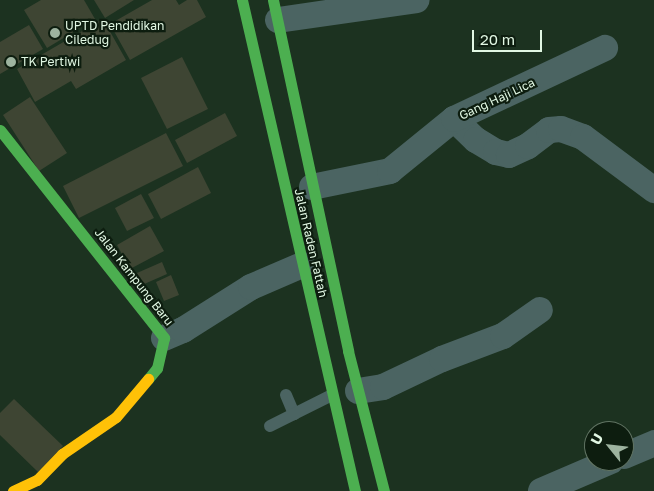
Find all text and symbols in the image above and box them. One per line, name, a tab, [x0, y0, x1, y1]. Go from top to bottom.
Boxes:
place label: UPTD Pendidikan Ciledug	[65, 19, 164, 47]
scale bar	[474, 20, 544, 52]
marker: UPTD Pendidikan Ciledug	[49, 27, 61, 39]
text: 20 m	[480, 30, 515, 48]
place label: TK Pertiwi	[21, 55, 80, 69]
marker: TK Pertiwi	[5, 56, 17, 68]
street label: Gang Haji Lica	[457, 75, 537, 123]
street label: Jalan Raden Fattah	[291, 187, 331, 299]
street label: Jalan Kampung Baru	[92, 226, 176, 328]
north arrow	[584, 421, 634, 471]
text: U	[586, 430, 606, 448]

